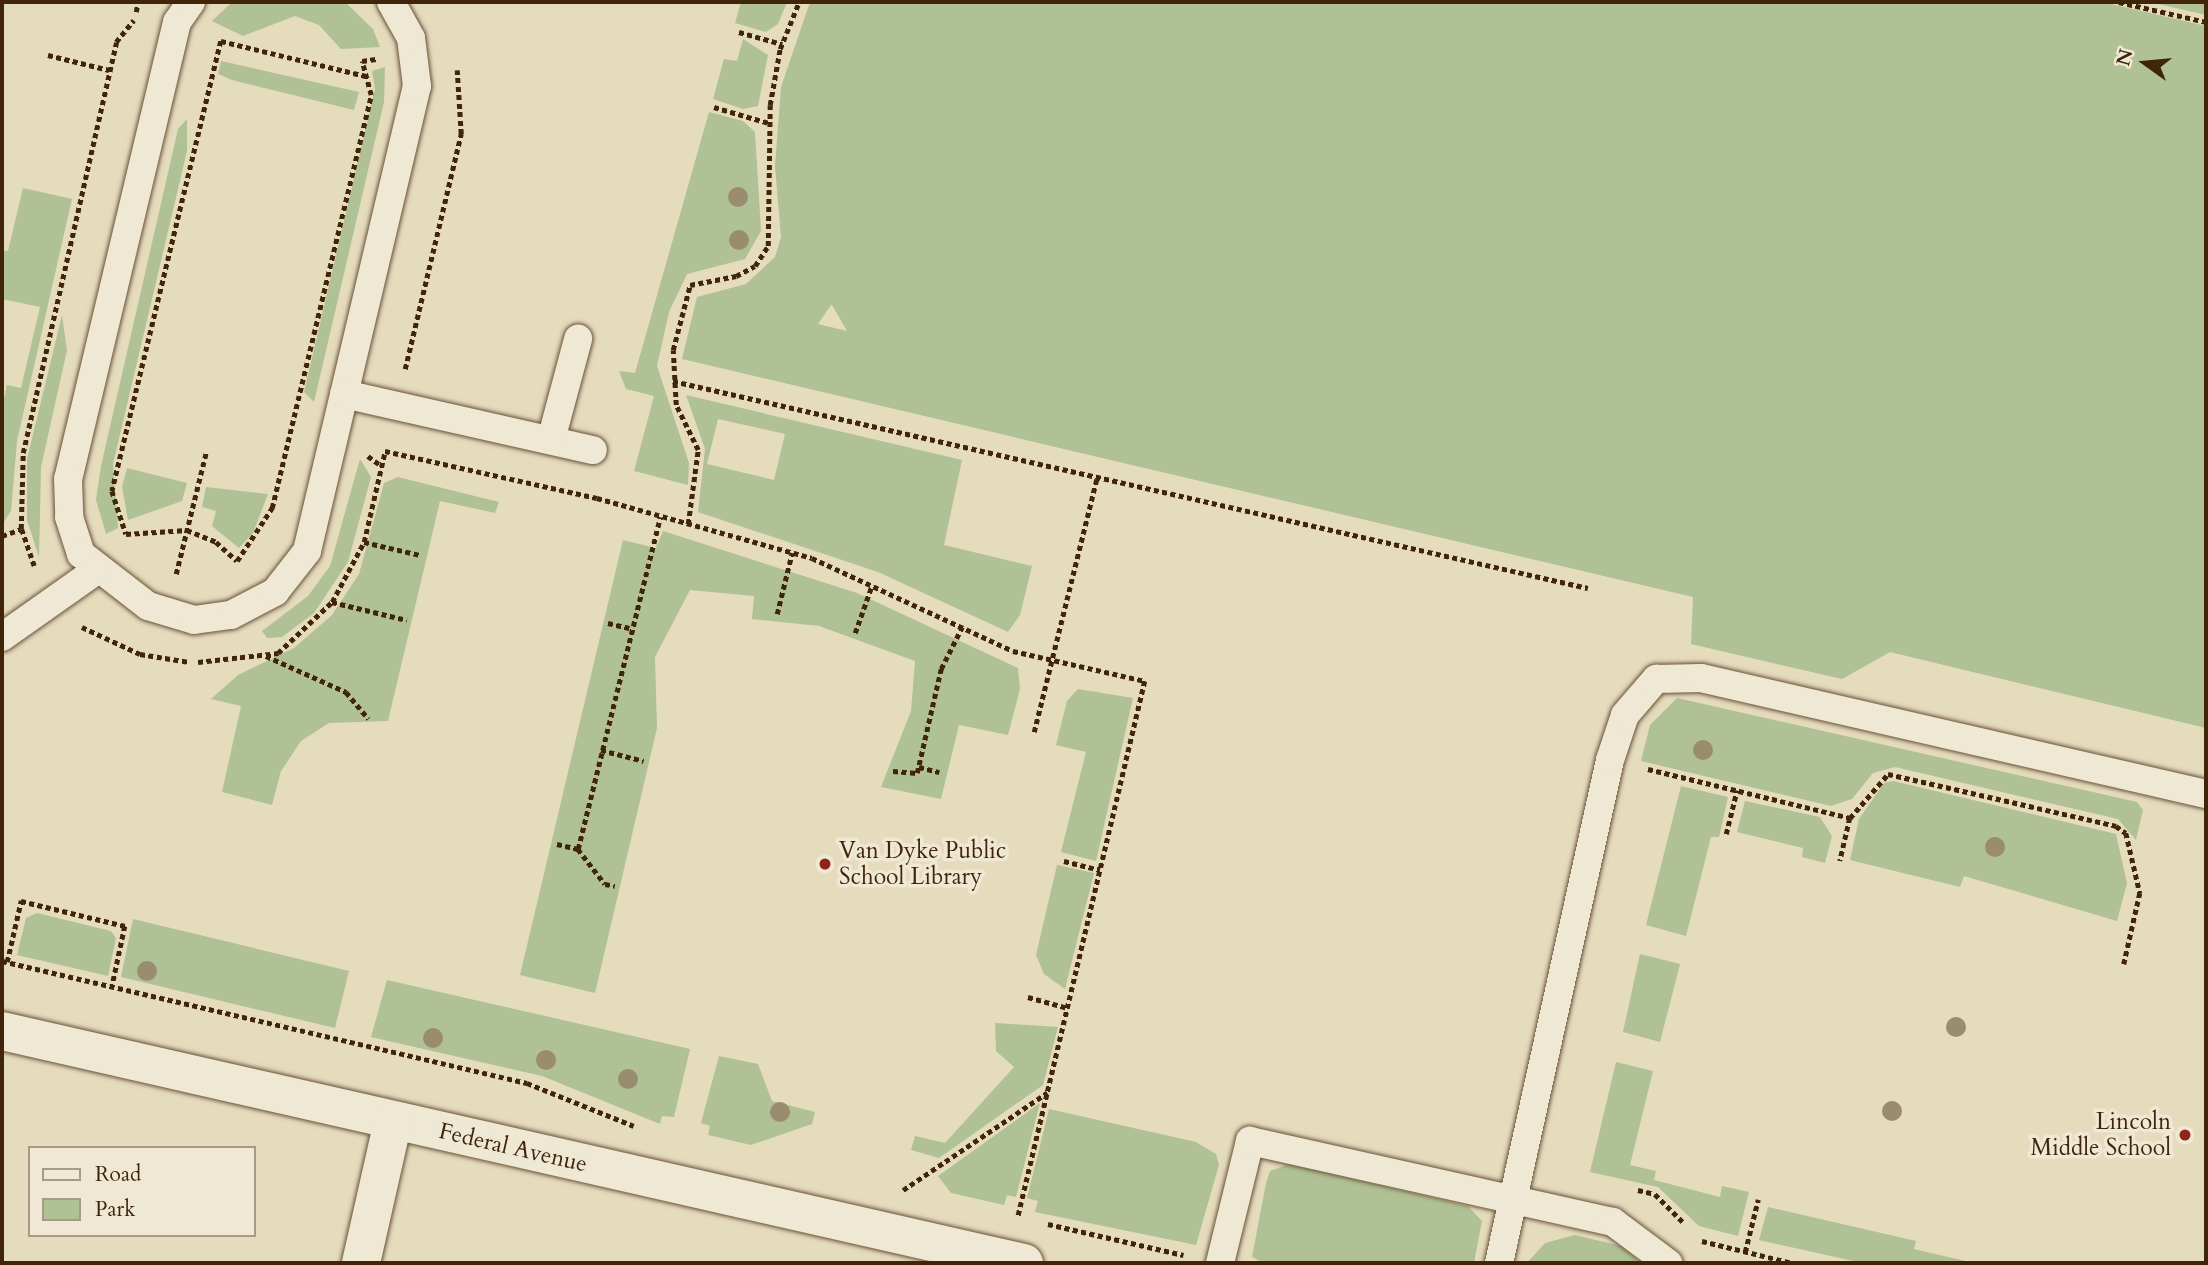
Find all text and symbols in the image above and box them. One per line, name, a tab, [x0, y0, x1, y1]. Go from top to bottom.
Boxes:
north arrow	[2110, 28, 2180, 98]
text: N	[2110, 46, 2139, 69]
place label: Van Dyke Public School Library	[839, 837, 1006, 891]
marker: Van Dyke Public School Library	[817, 856, 833, 872]
place label: Lincoln Middle School	[2031, 1108, 2171, 1162]
street label: Federal Avenue	[436, 1118, 590, 1178]
marker: Lincoln Middle School	[2177, 1127, 2193, 1143]
legend	[28, 1146, 256, 1237]
text: Road	[95, 1160, 141, 1189]
text: Park	[95, 1195, 135, 1224]

